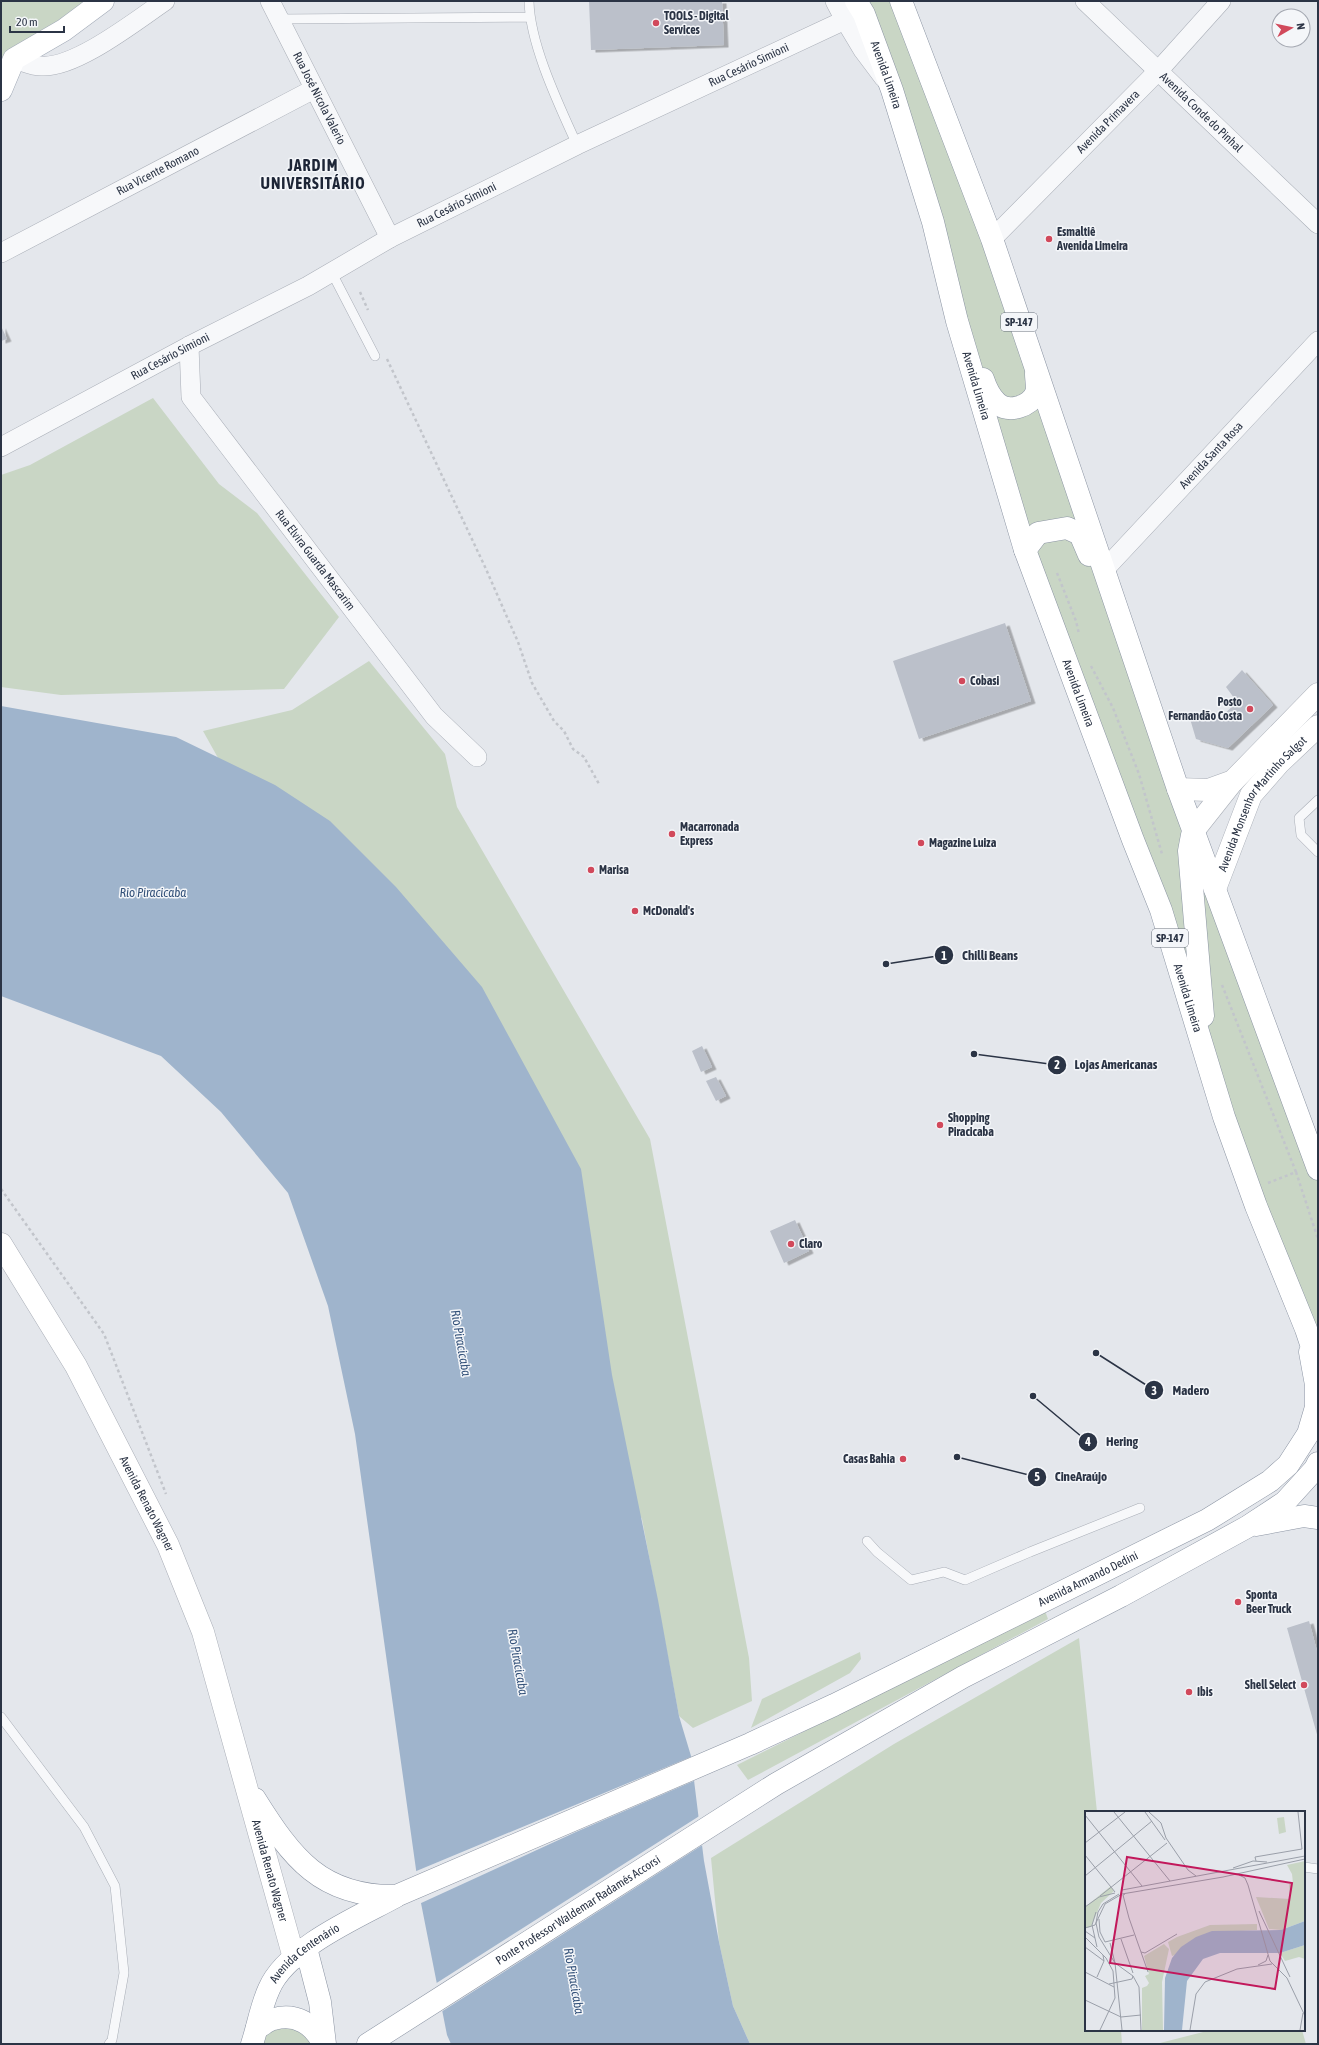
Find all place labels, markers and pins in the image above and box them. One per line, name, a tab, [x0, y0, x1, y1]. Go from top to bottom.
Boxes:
place label: TOOLS - Digital Services	[664, 9, 729, 37]
marker: TOOLS - Digital Services	[651, 18, 661, 28]
place label: Esmaltiê Avenida Limeira	[1056, 225, 1128, 253]
marker: Esmaltiê Avenida Limeira	[1044, 234, 1054, 244]
place label: Cobasi	[970, 674, 1000, 688]
marker: Cobasi	[957, 676, 967, 686]
place label: Posto Fernandão Costa	[1168, 695, 1242, 723]
marker: Posto Fernandão Costa	[1245, 704, 1255, 714]
place label: Macarronada Express	[680, 820, 739, 848]
marker: Macarronada Express	[667, 829, 677, 839]
place label: Magazine Luiza	[929, 836, 997, 850]
marker: Magazine Luiza	[916, 838, 926, 848]
place label: Marisa	[599, 863, 629, 877]
marker: Marisa	[586, 865, 596, 875]
place label: McDonald's	[643, 904, 695, 918]
marker: McDonald's	[630, 906, 640, 916]
callout: Chilli Beans	[934, 943, 1026, 968]
callout: Lojas Americanas	[1047, 1052, 1166, 1077]
place label: Shopping Piracicaba	[948, 1111, 994, 1139]
marker: Shopping Piracicaba	[935, 1120, 945, 1130]
place label: Claro	[799, 1237, 823, 1251]
marker: Claro	[786, 1239, 796, 1249]
callout: Madero	[1144, 1378, 1217, 1403]
callout: Hering	[1078, 1429, 1146, 1454]
place label: Casas Bahia	[843, 1452, 895, 1466]
marker: Casas Bahia	[898, 1454, 908, 1464]
callout: CineAraújo	[1027, 1464, 1115, 1489]
place label: Sponta Beer Truck	[1246, 1588, 1292, 1616]
marker: Sponta Beer Truck	[1233, 1597, 1243, 1607]
place label: Shell Select	[1245, 1678, 1297, 1692]
marker: Shell Select	[1299, 1680, 1309, 1690]
place label: Ibis	[1197, 1685, 1214, 1699]
marker: Ibis	[1184, 1687, 1194, 1697]

